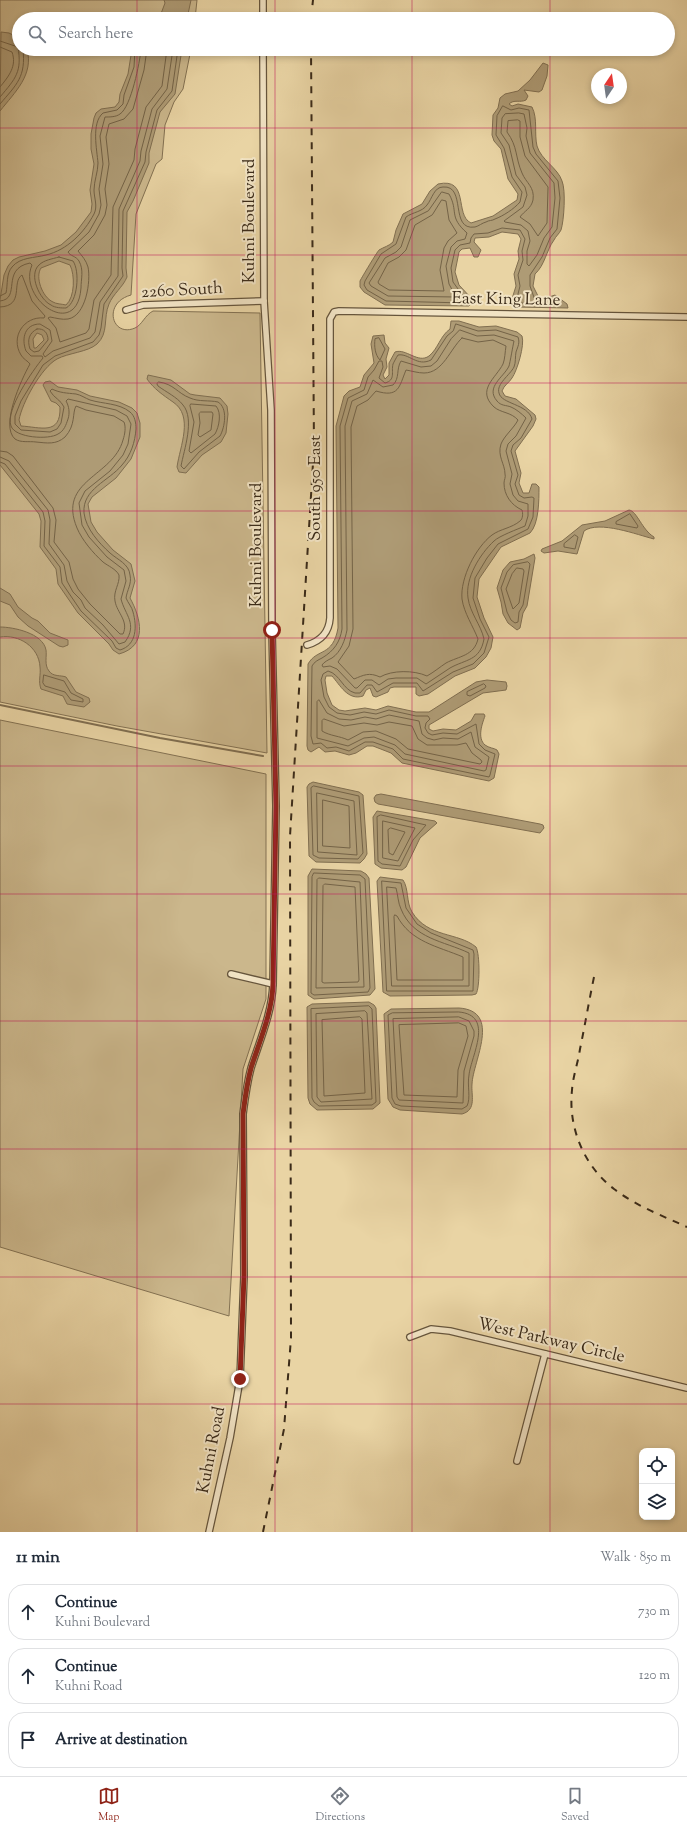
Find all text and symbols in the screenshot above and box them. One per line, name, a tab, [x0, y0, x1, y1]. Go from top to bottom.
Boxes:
search box	[12, 12, 675, 56]
icon: search	[26, 23, 48, 45]
text: Search here	[58, 24, 133, 45]
north arrow	[591, 68, 627, 104]
street label: Kuhni Boulevard	[238, 158, 262, 283]
street label: 2260 South	[140, 277, 224, 305]
street label: East King Lane	[451, 287, 561, 313]
street label: South 950 East	[304, 435, 328, 541]
street label: Kuhni Boulevard	[245, 482, 269, 607]
route start	[263, 621, 281, 639]
street label: West Parkway Circle	[475, 1312, 627, 1370]
route end	[231, 1370, 249, 1388]
street label: Kuhni Road	[192, 1404, 232, 1496]
map controls	[639, 1448, 675, 1520]
button: locate	[639, 1448, 675, 1484]
button: layers	[639, 1484, 675, 1520]
text: 11 min	[16, 1546, 60, 1570]
text: Walk · 850 m	[600, 1549, 671, 1567]
text: Continue	[55, 1593, 117, 1614]
icon: ahead	[17, 1601, 39, 1623]
text: 730 m	[638, 1603, 670, 1621]
text: Kuhni Boulevard	[55, 1614, 150, 1632]
text: Continue	[55, 1657, 117, 1678]
icon: ahead	[17, 1665, 39, 1687]
text: 120 m	[639, 1667, 670, 1685]
text: Kuhni Road	[55, 1678, 122, 1696]
icon: arrive	[17, 1729, 39, 1751]
text: Arrive at destination	[55, 1730, 188, 1751]
tab: Map	[98, 1785, 120, 1825]
tab: Directions	[316, 1785, 365, 1825]
tab: Saved	[561, 1785, 589, 1825]

